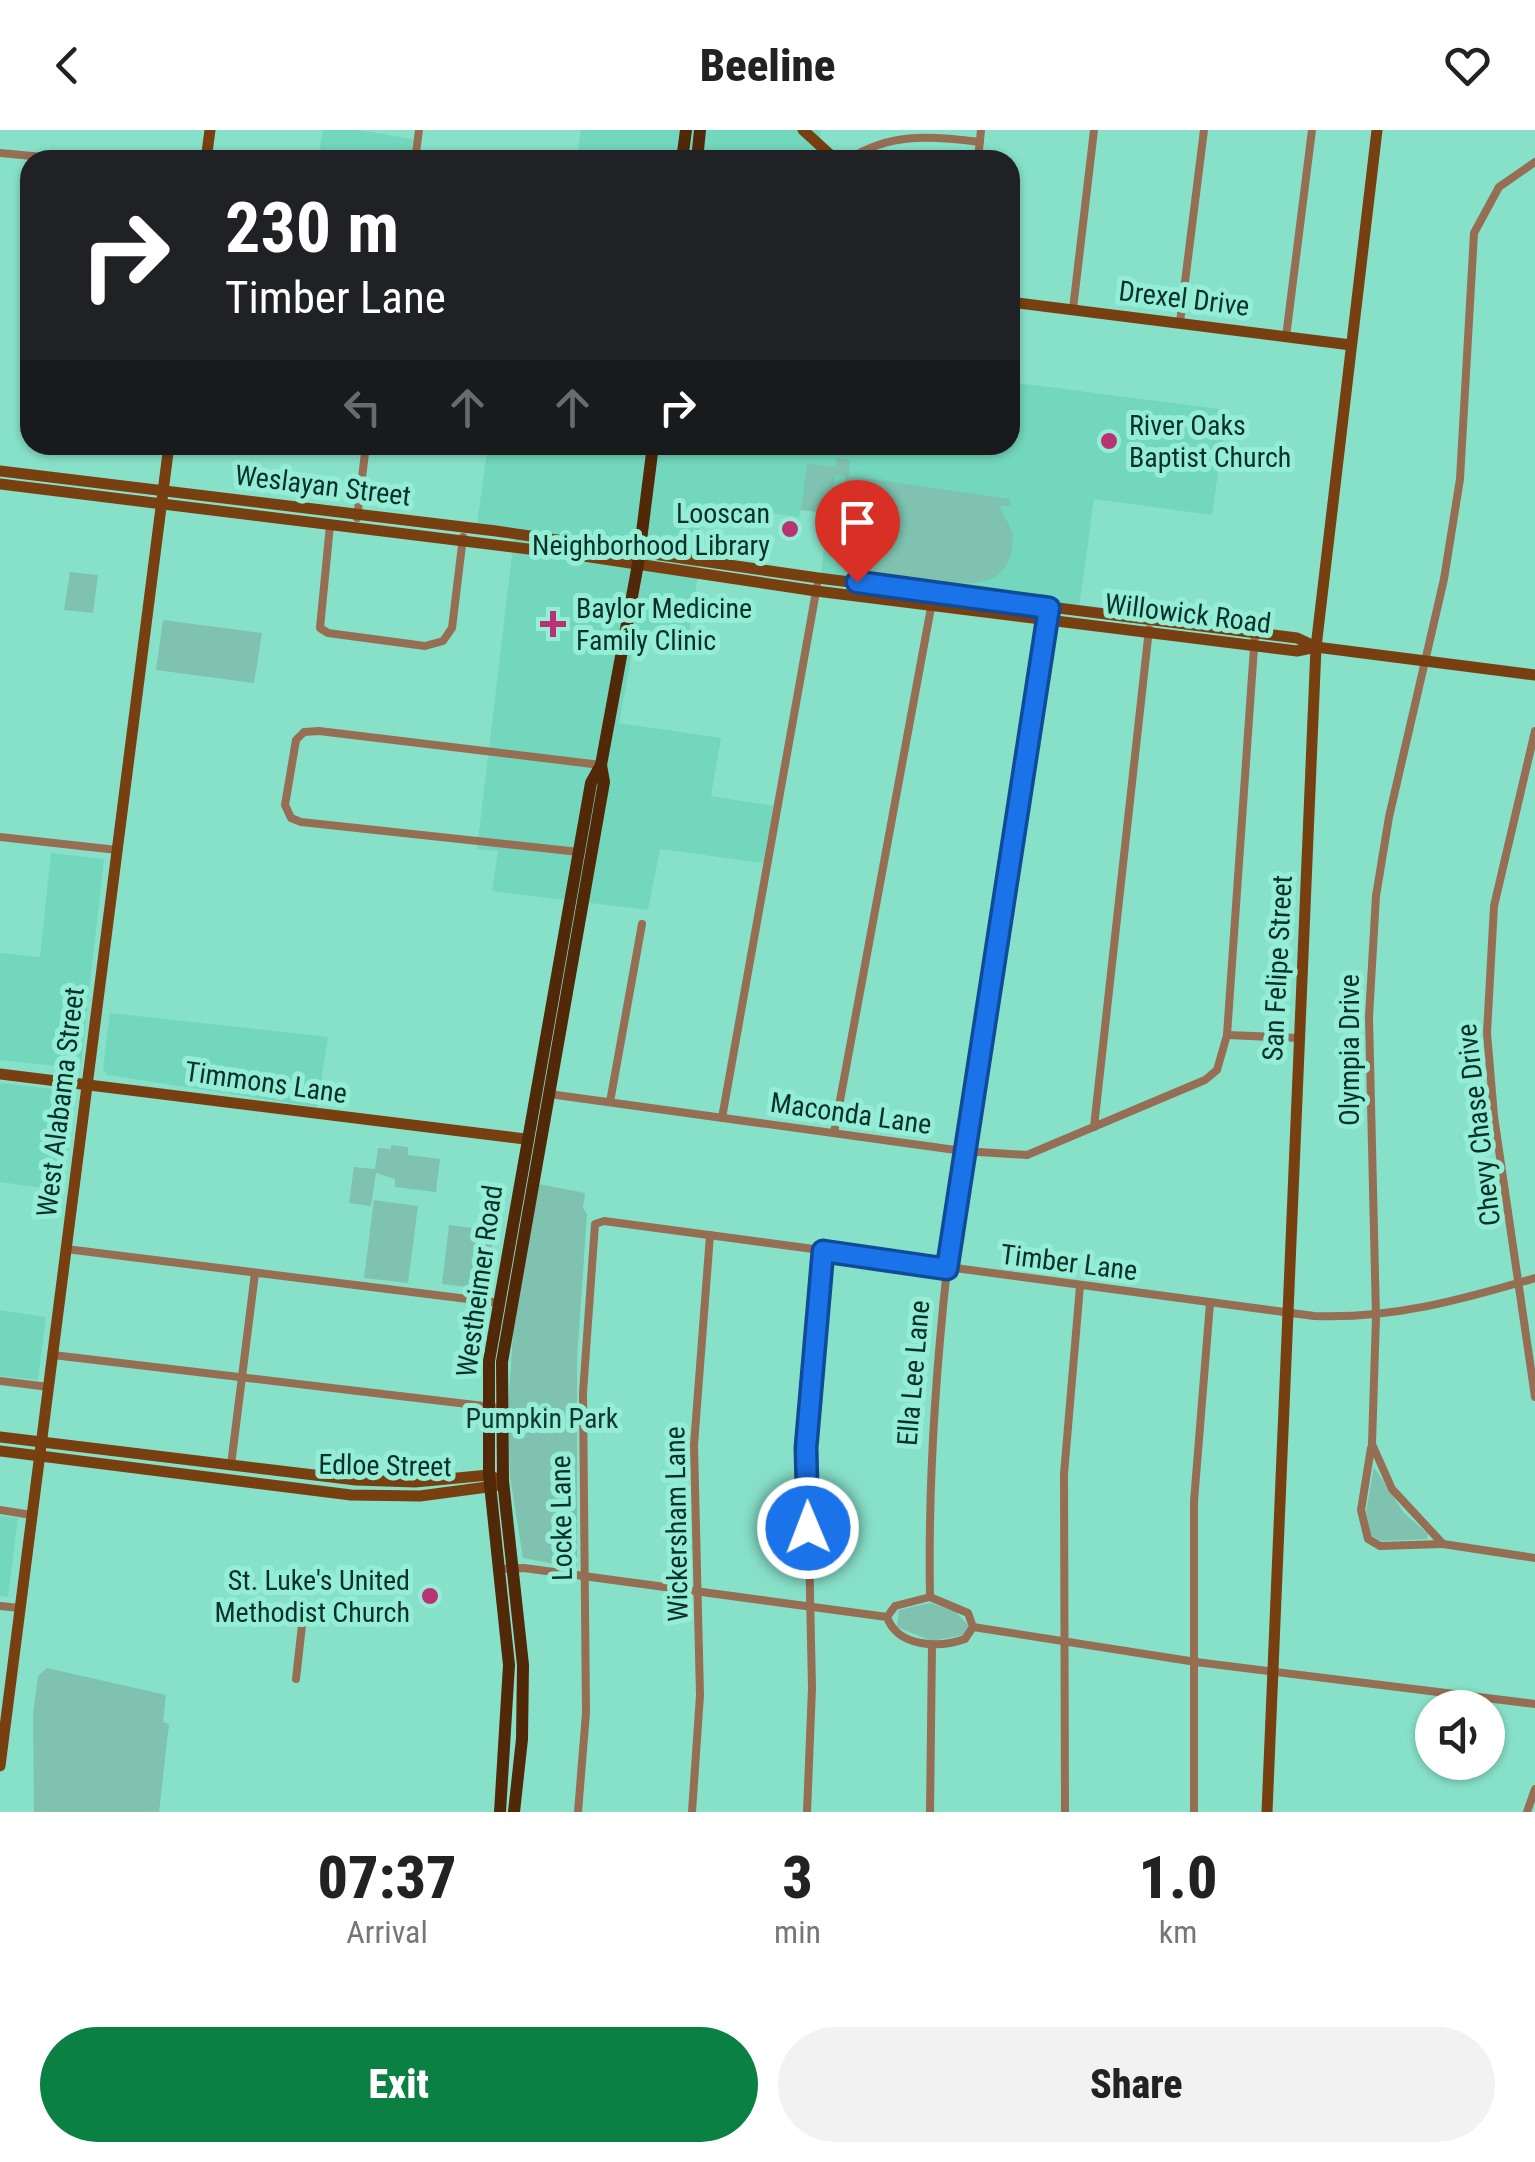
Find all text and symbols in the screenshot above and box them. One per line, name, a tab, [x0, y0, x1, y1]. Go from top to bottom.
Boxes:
icon: back	[40, 38, 95, 93]
icon: heart	[1440, 38, 1495, 93]
text: Beeline	[700, 39, 835, 92]
text: 230 m	[225, 187, 399, 269]
icon: right	[60, 190, 190, 320]
text: Timber Lane	[225, 271, 446, 324]
street label: Drexel Drive	[1117, 274, 1251, 323]
icon: left	[335, 380, 390, 435]
icon: ahead	[440, 380, 495, 435]
icon: ahead	[545, 380, 600, 435]
icon: right	[650, 380, 705, 435]
place label: River Oaks Baptist Church	[1129, 409, 1291, 474]
marker: River Oaks Baptist Church	[1098, 430, 1120, 452]
street label: Weslayan Street	[233, 458, 413, 513]
pin	[815, 480, 900, 583]
icon: arrive	[830, 495, 885, 550]
place label: Looscan Neighborhood Library	[532, 497, 770, 562]
marker: Looscan Neighborhood Library	[779, 518, 801, 540]
street label: Willowick Road	[1103, 587, 1273, 640]
place label: Baylor Medicine Family Clinic	[576, 592, 752, 657]
marker: Baylor Medicine Family Clinic	[540, 611, 566, 637]
street label: San Felipe Street	[1256, 874, 1299, 1062]
street label: Olympia Drive	[1333, 974, 1366, 1126]
street label: West Alabama Street	[30, 985, 91, 1219]
street label: Chevy Chase Drive	[1450, 1022, 1507, 1228]
street label: Timmons Lane	[183, 1055, 349, 1110]
street label: Maconda Lane	[768, 1086, 934, 1141]
street label: Westheimer Road	[450, 1183, 509, 1379]
street label: Timber Lane	[999, 1238, 1139, 1287]
street label: Ella Lee Lane	[891, 1299, 936, 1447]
park label: Pumpkin Park	[466, 1402, 619, 1435]
street label: Wickersham Lane	[658, 1426, 695, 1622]
street label: Edloe Street	[318, 1448, 452, 1483]
street label: Locke Lane	[544, 1455, 579, 1581]
position arrow	[756, 1476, 860, 1580]
place label: St. Luke's United Methodist Church	[214, 1564, 410, 1629]
marker: St. Luke's United Methodist Church	[419, 1585, 441, 1607]
map controls	[1415, 1690, 1505, 1780]
button: sound	[1415, 1690, 1505, 1780]
text: 07:37	[318, 1842, 457, 1913]
text: 3	[782, 1842, 813, 1913]
text: 1.0	[1139, 1842, 1217, 1913]
text: Arrival	[346, 1913, 428, 1951]
text: min	[774, 1913, 821, 1951]
text: km	[1159, 1913, 1197, 1951]
button: Exit	[40, 2027, 758, 2142]
button: Share	[778, 2027, 1495, 2142]

